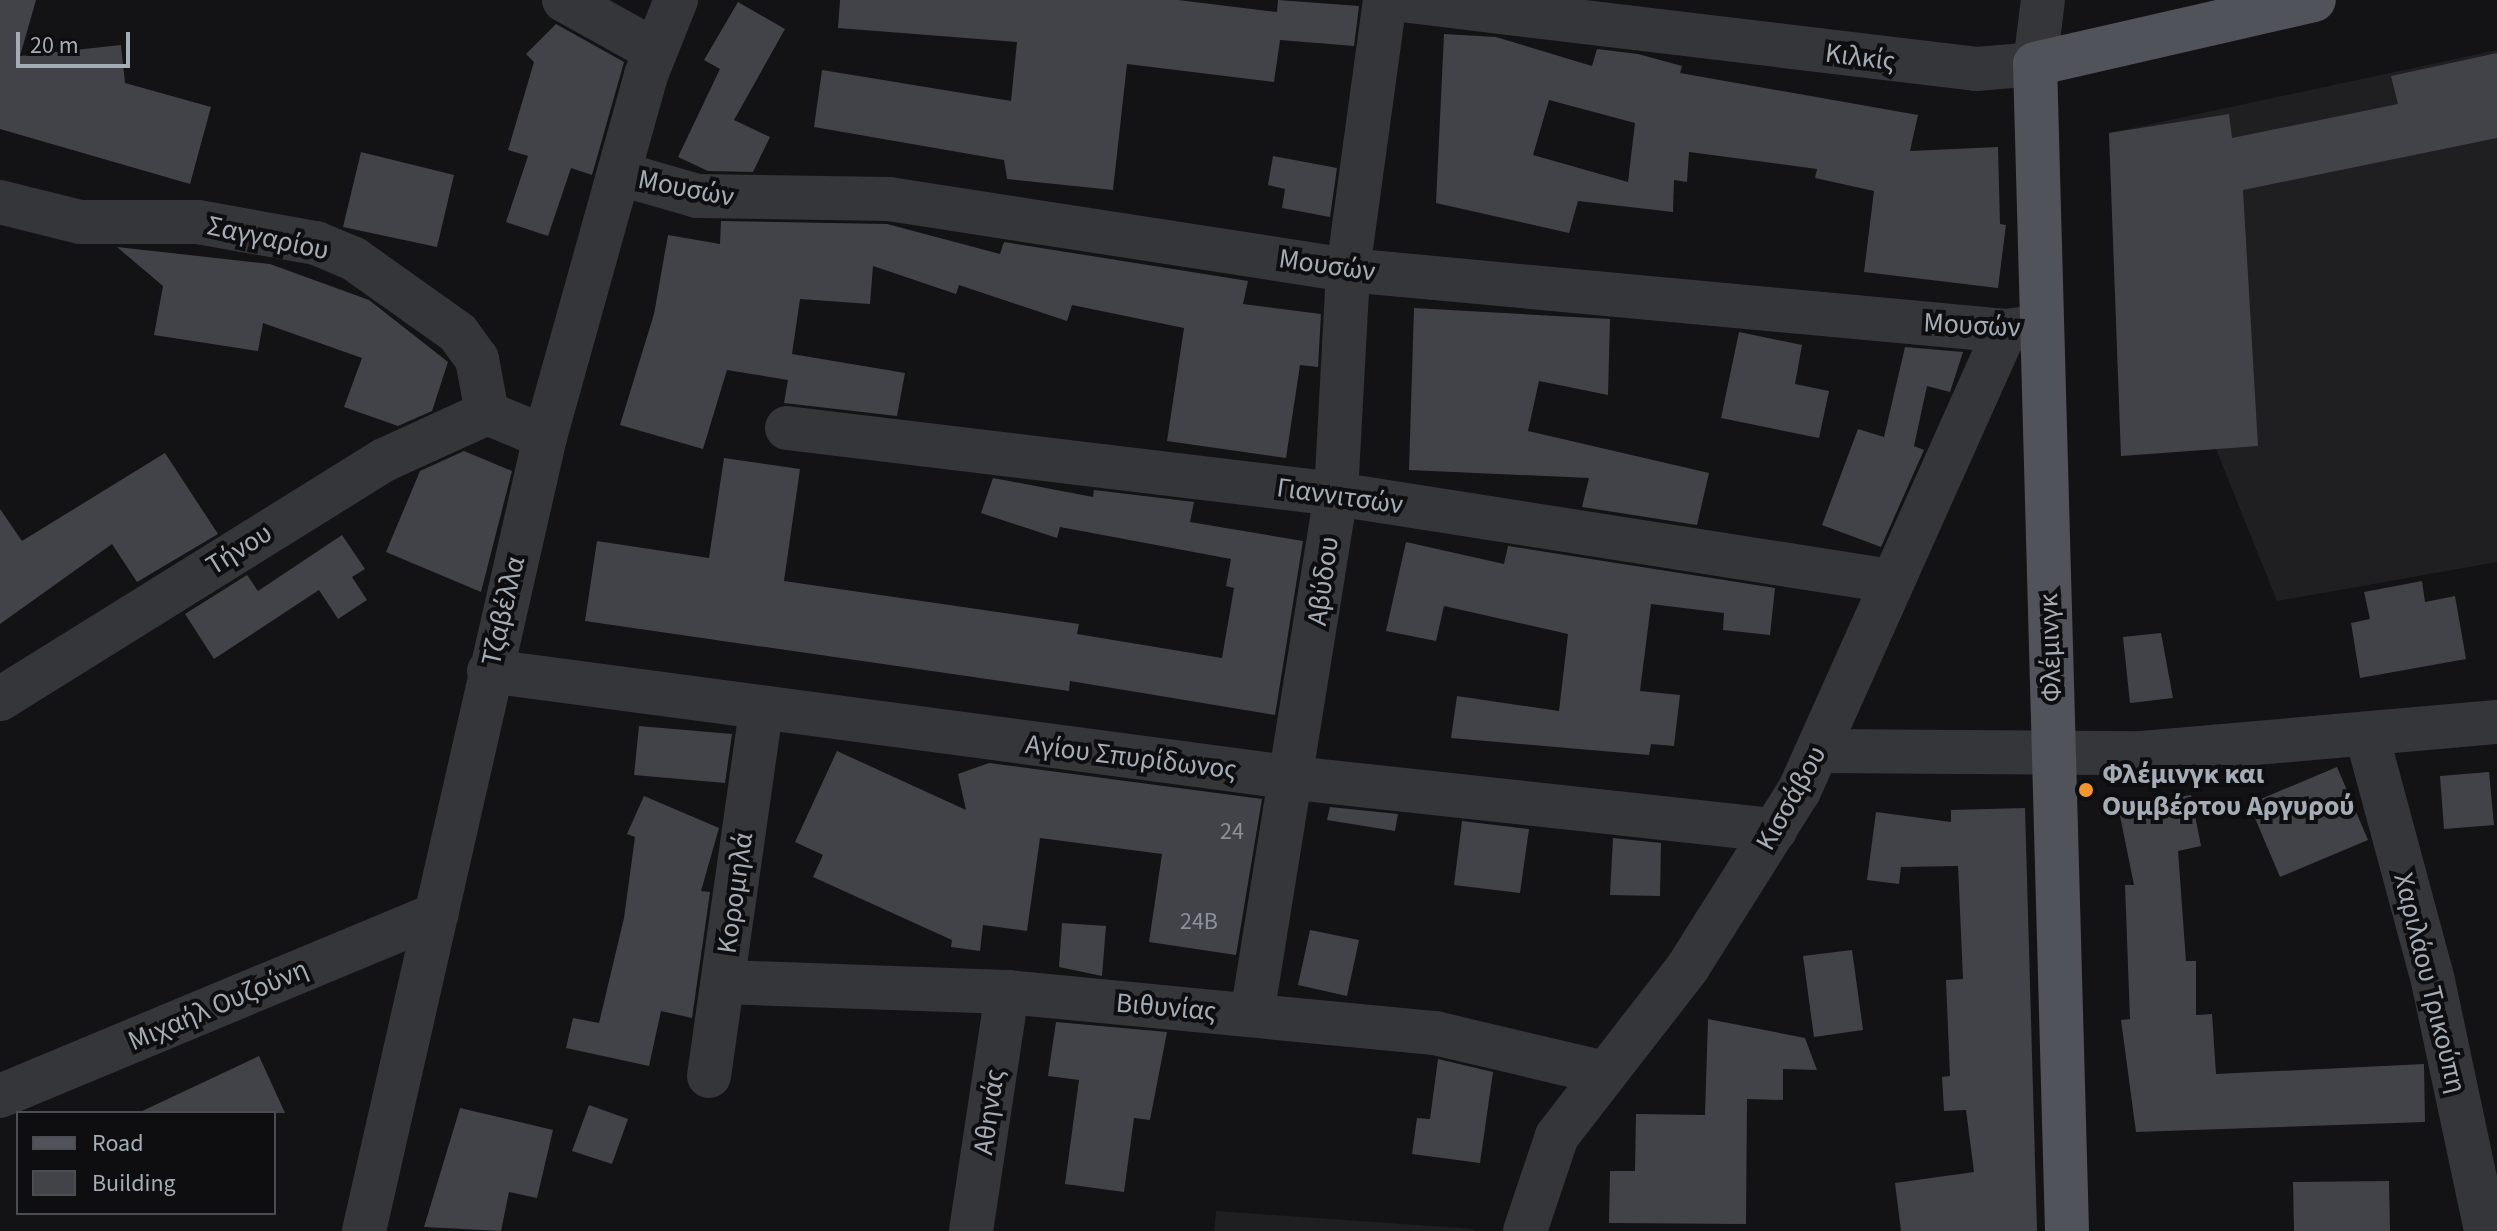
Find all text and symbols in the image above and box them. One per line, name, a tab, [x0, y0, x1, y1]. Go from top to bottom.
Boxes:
scale bar	[20, 16, 134, 66]
text: 20 m	[30, 28, 79, 63]
street label: Κιλκίς	[1823, 36, 1897, 78]
street label: Μουσών	[635, 162, 737, 214]
street label: Σαγγαρίου	[204, 209, 332, 267]
street label: Μουσών	[1277, 242, 1377, 288]
street label: Μουσών	[1923, 306, 2021, 344]
street label: Γιαννιτσών	[1275, 471, 1405, 521]
street label: Τήνου	[200, 516, 278, 582]
street label: Αβύδου	[1300, 534, 1346, 628]
street label: Τζαβέλλα	[474, 553, 532, 669]
street label: Φλέμινγκ	[2031, 593, 2069, 703]
street label: Αγίου Σπυρίδωνος	[1024, 727, 1238, 787]
street label: Κισσάβου	[1749, 740, 1833, 856]
place label: Φλέμινγκ και Ουμβέρτου Αργυρού	[2102, 757, 2354, 823]
marker: Φλέμινγκ και Ουμβέρτου Αργυρού	[2077, 781, 2095, 799]
house number: 24	[1220, 818, 1244, 846]
street label: Κορομηλά	[710, 830, 760, 956]
street label: Χαριλάου Τρικούπη	[2386, 869, 2474, 1097]
house number: 24B	[1180, 908, 1218, 936]
street label: Μιχαήλ Ουζούνη	[123, 952, 313, 1058]
street label: Βιθυνίας	[1114, 986, 1218, 1028]
street label: Αθηνάς	[966, 1067, 1012, 1157]
legend	[16, 1111, 276, 1215]
text: Road	[92, 1126, 144, 1161]
text: Building	[92, 1166, 176, 1201]

